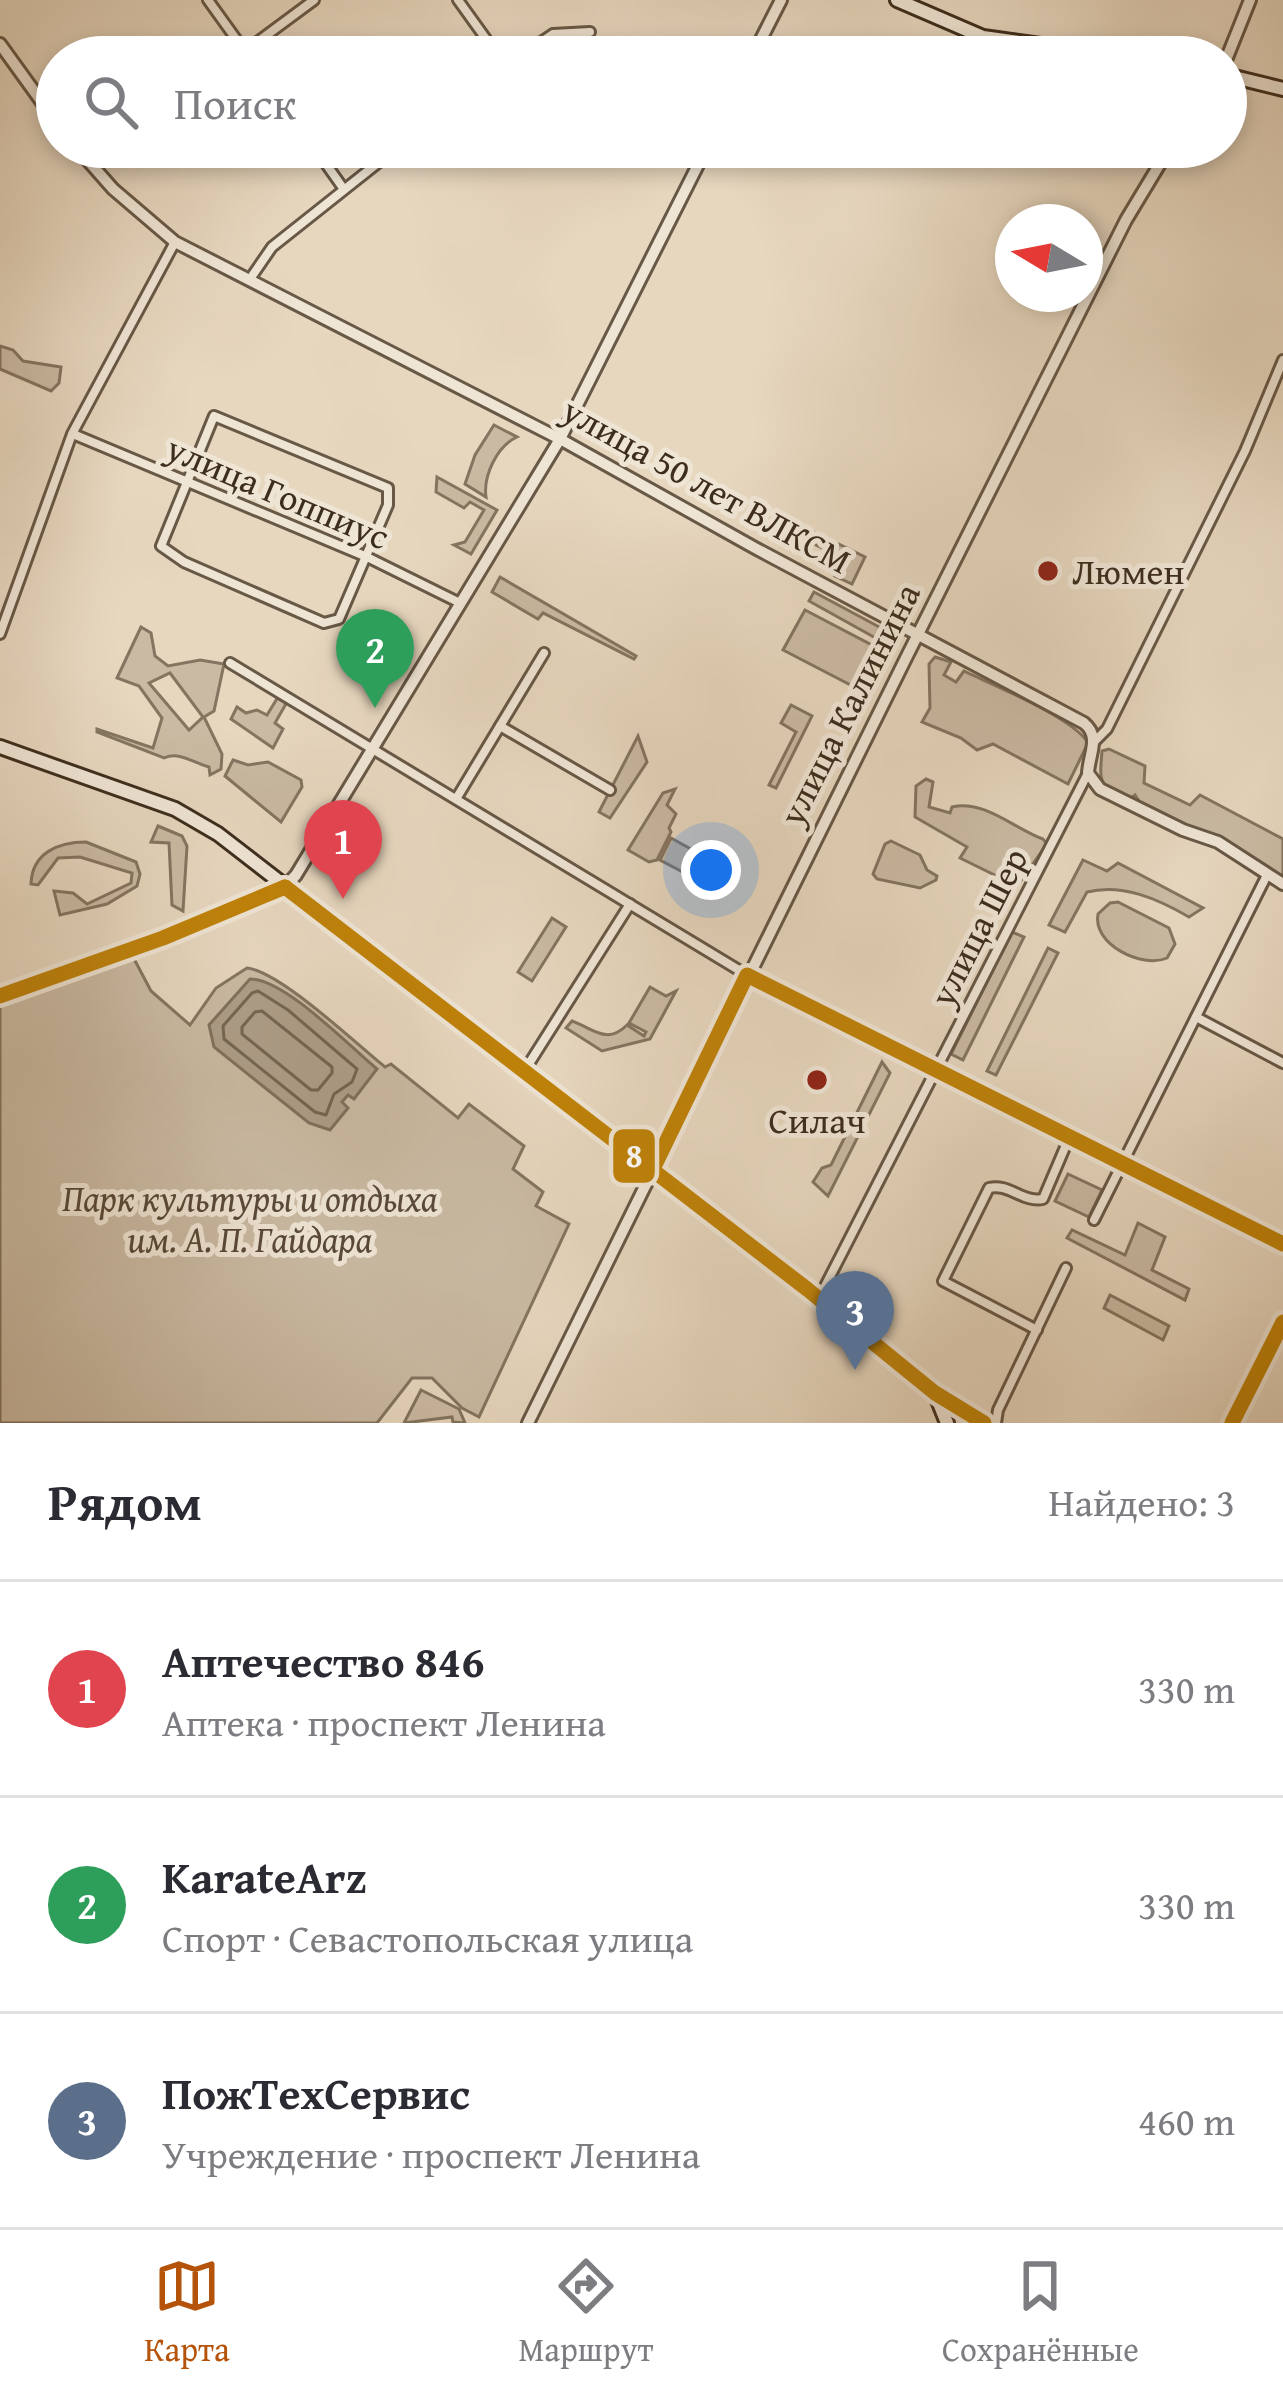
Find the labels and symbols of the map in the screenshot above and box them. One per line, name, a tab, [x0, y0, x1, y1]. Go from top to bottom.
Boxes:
north arrow	[995, 204, 1103, 312]
street label: улица 50 лет ВЛКСМ	[552, 383, 861, 586]
street label: улица Гоппиус	[158, 420, 398, 562]
place label: Люмен	[1072, 544, 1184, 597]
marker: Люмен	[1035, 558, 1061, 584]
street label: улица Калинина	[764, 573, 933, 835]
pin: 2	[336, 609, 414, 708]
pin: 1	[304, 800, 382, 899]
street label: улица Шер	[915, 838, 1040, 1016]
your location	[681, 840, 741, 900]
marker: Силач	[804, 1067, 830, 1093]
place label: Силач	[768, 1093, 866, 1146]
line badge: 8	[611, 1127, 657, 1185]
text: 8	[625, 1131, 643, 1179]
park label: Парк культуры и отдыха им. А. П. Гайдара	[62, 1171, 438, 1265]
pin: 3	[816, 1271, 894, 1370]

